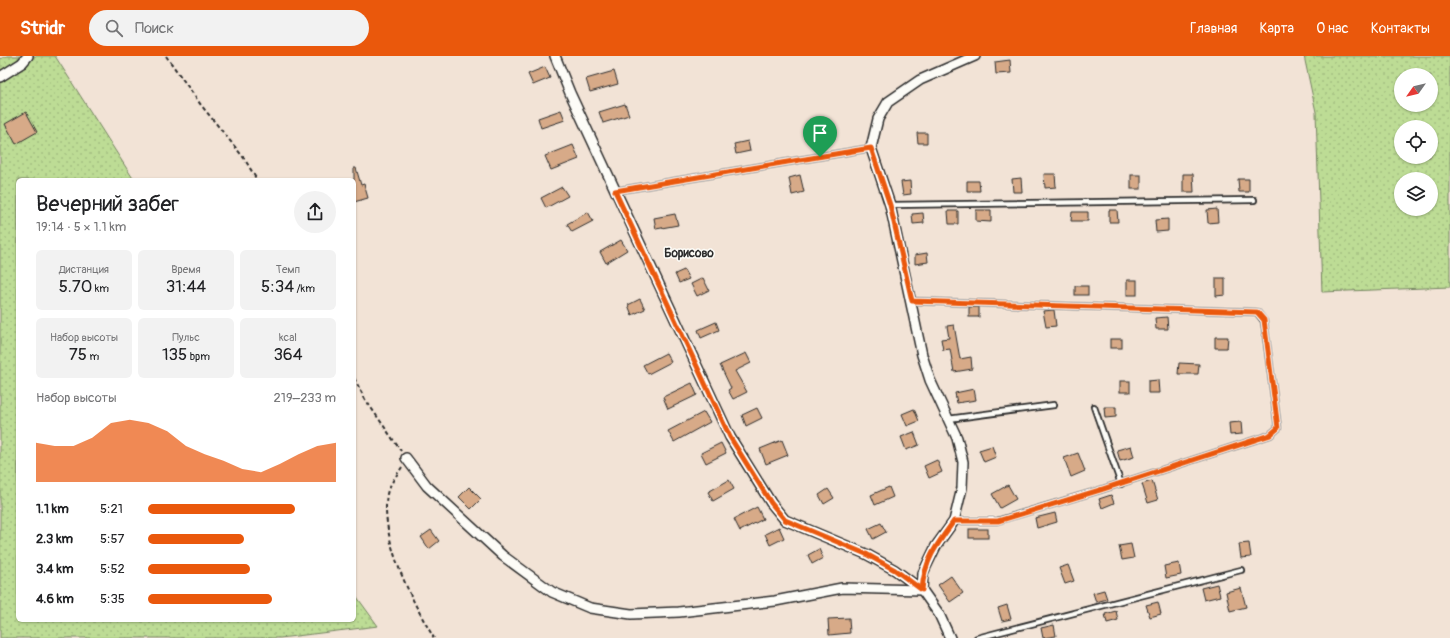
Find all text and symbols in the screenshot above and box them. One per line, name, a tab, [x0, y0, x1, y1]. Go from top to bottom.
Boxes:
search box	[89, 10, 369, 46]
text: Stridr	[20, 16, 65, 40]
icon: search	[103, 17, 125, 39]
text: Поиск	[135, 19, 174, 38]
text: Главная	[1190, 20, 1237, 37]
text: Карта	[1259, 20, 1294, 37]
text: О нас	[1316, 20, 1349, 37]
text: Контакты	[1371, 20, 1430, 37]
north arrow	[1394, 68, 1438, 112]
map controls	[1394, 68, 1438, 216]
pin	[803, 116, 837, 157]
button: locate	[1394, 120, 1438, 164]
icon: arrive	[809, 122, 831, 144]
button: layers	[1394, 172, 1438, 216]
text: Вечерний забег	[36, 190, 179, 218]
button: share	[294, 191, 336, 233]
text: 19:14 · 5 × 1.1 km	[36, 219, 126, 235]
district label: Борисово	[664, 246, 714, 261]
text: Дистанция	[59, 263, 109, 276]
text: Время	[171, 263, 201, 276]
text: Темп	[276, 263, 300, 276]
text: 5.70	[59, 276, 92, 297]
text: 31:44	[166, 276, 206, 297]
text: 5:34	[261, 276, 294, 297]
text: km	[92, 282, 109, 295]
text: /km	[294, 282, 315, 295]
text: Набор высоты	[50, 331, 118, 344]
text: Пульс	[172, 331, 200, 344]
text: kcal	[279, 331, 297, 344]
text: 75	[69, 344, 87, 365]
text: 135	[162, 344, 187, 365]
text: 364	[273, 344, 303, 365]
text: m	[87, 350, 99, 363]
text: bpm	[187, 350, 210, 363]
text: Набор высоты	[36, 390, 117, 406]
text: 219–233 m	[274, 390, 336, 406]
text: 1.1 km	[36, 501, 69, 517]
text: 5:21	[100, 501, 123, 517]
text: 2.3 km	[36, 531, 73, 547]
text: 5:57	[100, 531, 124, 547]
text: 3.4 km	[36, 561, 73, 577]
text: 5:52	[100, 561, 125, 577]
text: 4.6 km	[36, 591, 74, 607]
text: 5:35	[100, 591, 125, 607]

